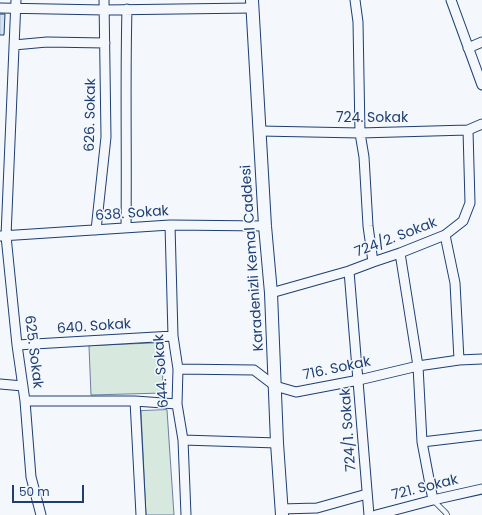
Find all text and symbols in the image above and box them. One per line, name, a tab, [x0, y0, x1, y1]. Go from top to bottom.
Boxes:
street label: 626. Sokak	[82, 78, 100, 152]
street label: 724. Sokak	[336, 110, 408, 126]
street label: Karadenizli Kemal Caddesi	[238, 164, 268, 352]
street label: 638. Sokak	[95, 203, 169, 225]
street label: 724/2. Sokak	[352, 215, 440, 261]
street label: 625. Sokak	[20, 315, 46, 389]
street label: 640. Sokak	[56, 316, 132, 338]
street label: 644. Sokak	[151, 333, 173, 409]
street label: 716. Sokak	[302, 354, 372, 384]
street label: 724/1. Sokak	[338, 388, 360, 472]
street label: 721. Sokak	[390, 472, 460, 504]
scale bar	[14, 477, 86, 503]
text: 50 m	[19, 483, 50, 500]

